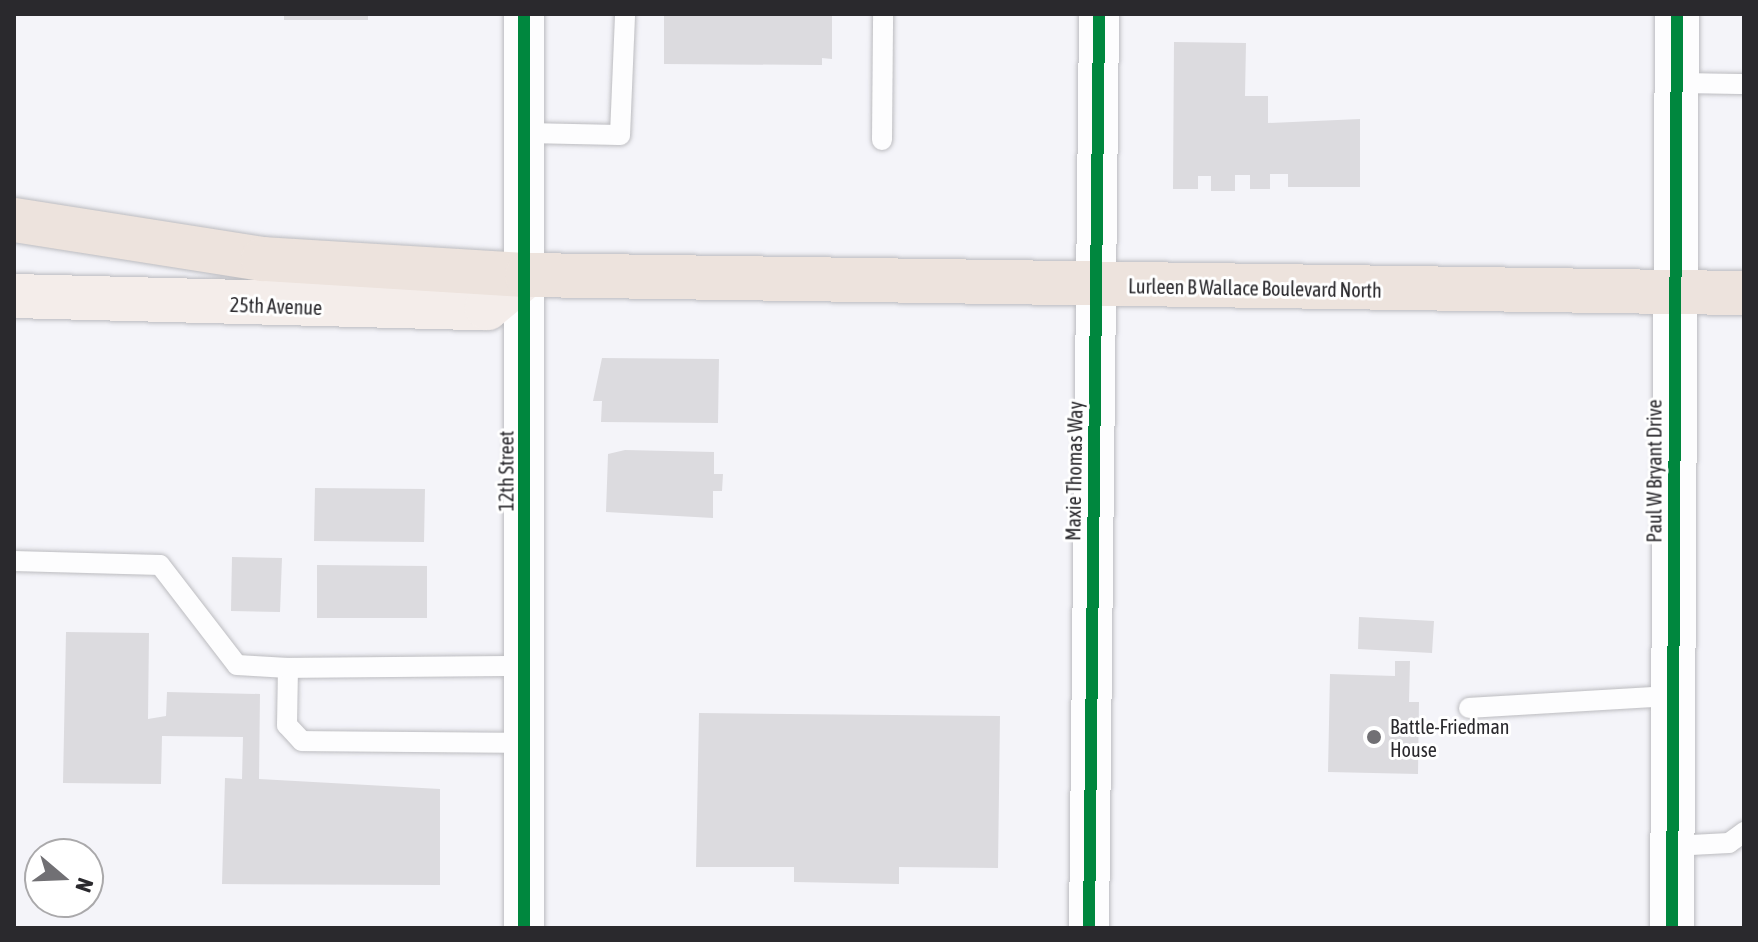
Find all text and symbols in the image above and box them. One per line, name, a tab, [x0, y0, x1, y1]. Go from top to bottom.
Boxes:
street label: Lurleen B Wallace Boulevard North	[1128, 274, 1382, 302]
street label: 25th Avenue	[229, 292, 323, 320]
street label: Paul W Bryant Drive	[1642, 399, 1666, 543]
street label: Maxie Thomas Way	[1061, 401, 1087, 541]
street label: 12th Street	[494, 431, 518, 511]
place label: Battle-Friedman House	[1390, 714, 1509, 761]
marker: Battle-Friedman House	[1365, 728, 1383, 746]
north arrow	[24, 838, 104, 918]
text: N	[70, 875, 99, 896]

